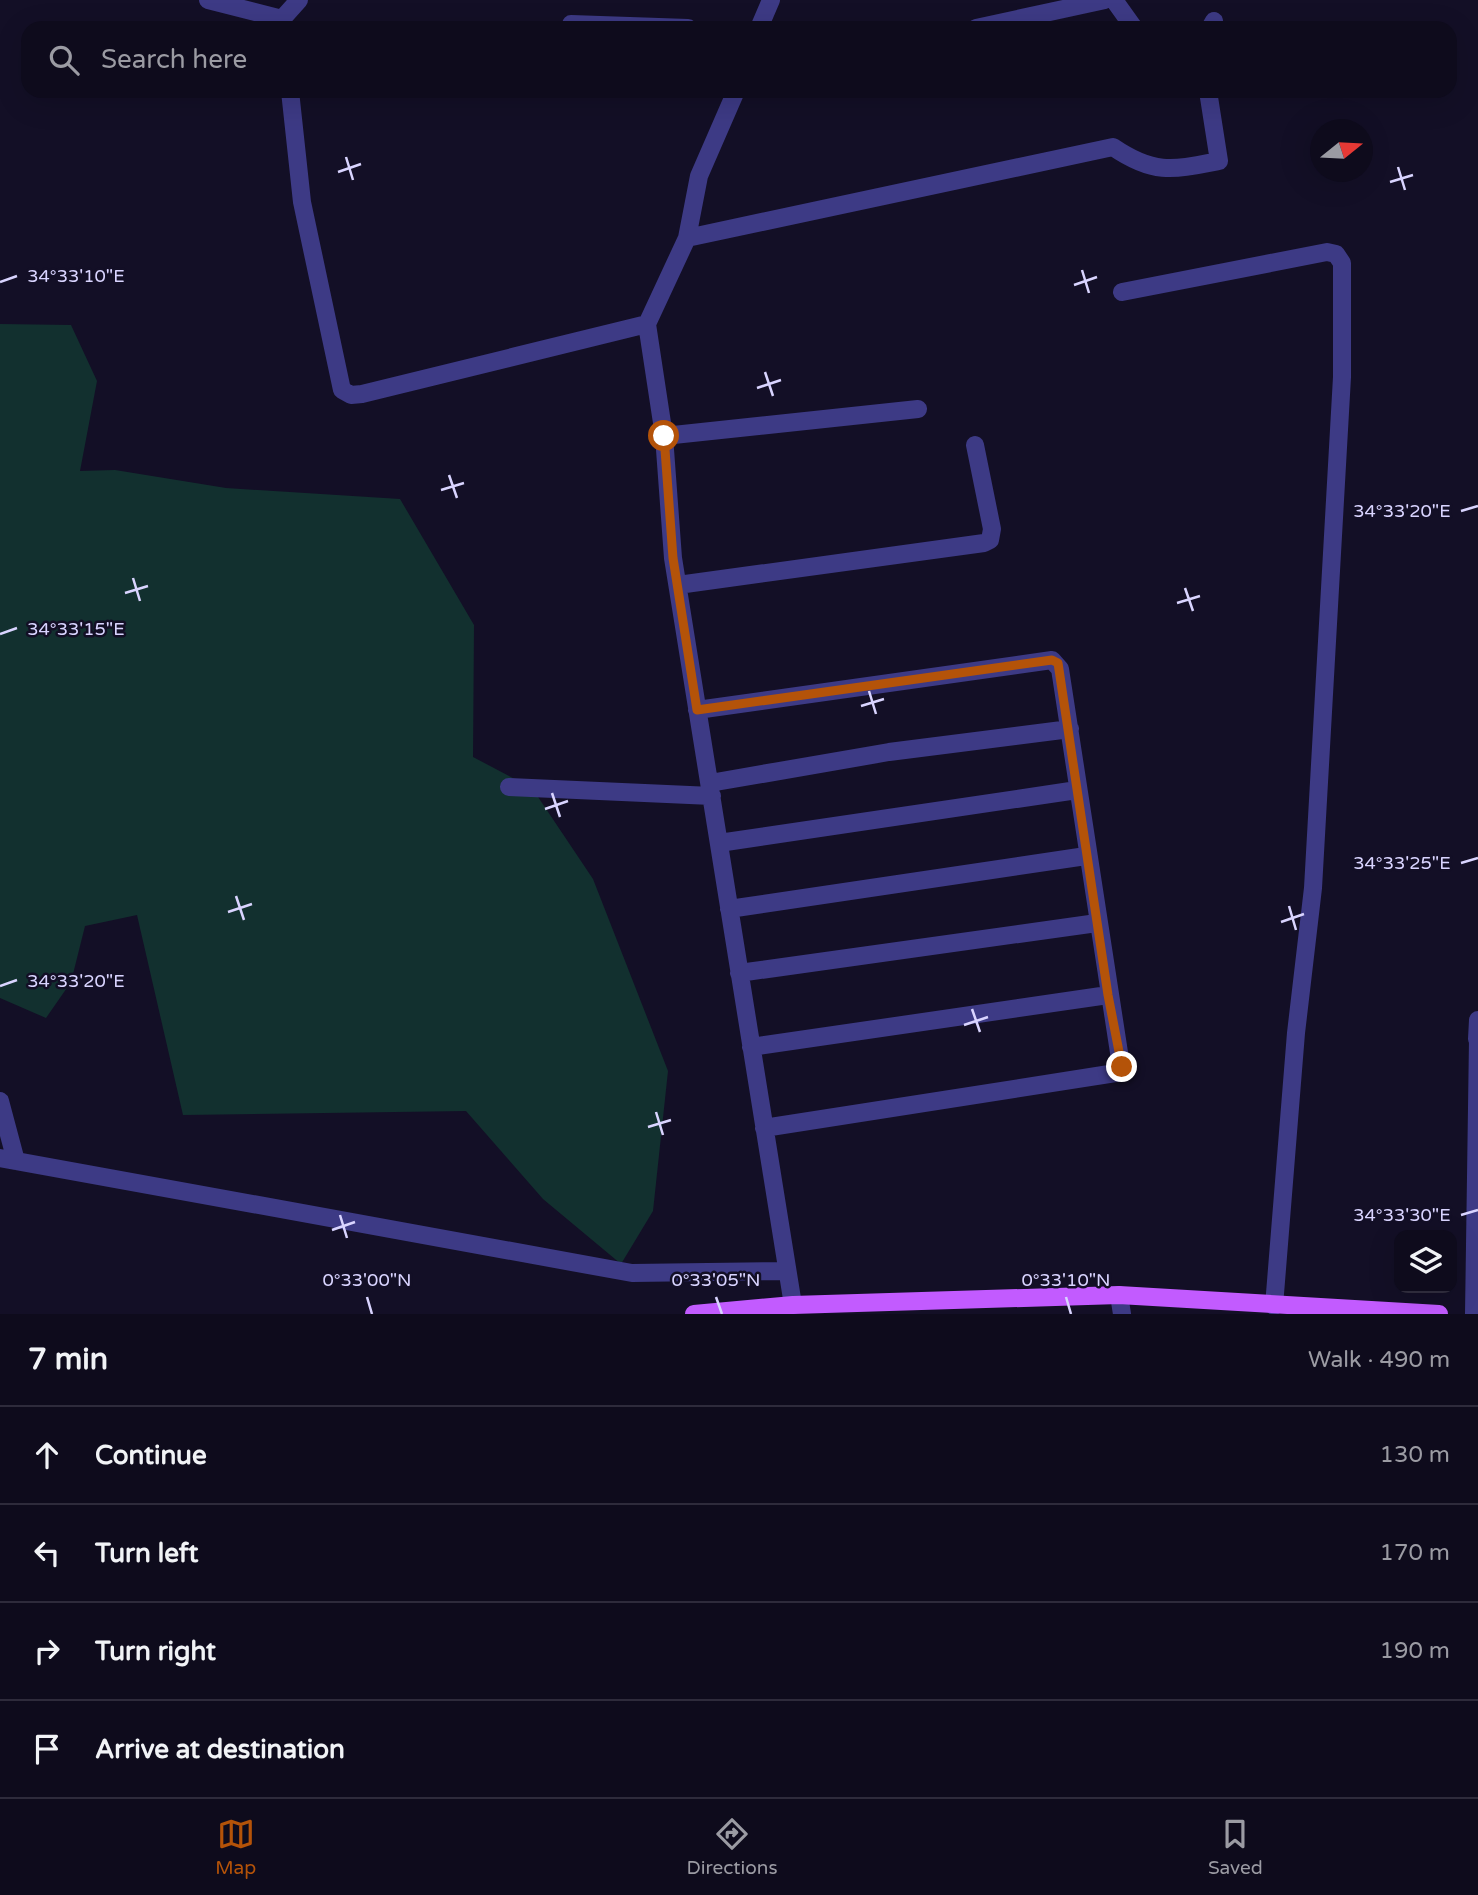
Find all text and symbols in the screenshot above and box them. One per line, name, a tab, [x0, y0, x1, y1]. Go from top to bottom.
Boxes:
search box	[21, 21, 1457, 98]
icon: search	[45, 41, 83, 79]
text: Search here	[101, 44, 247, 75]
north arrow	[1310, 119, 1373, 182]
text: 34°33'10"E	[27, 265, 125, 287]
route start	[648, 420, 679, 451]
text: 34°33'20"E	[1353, 500, 1451, 522]
text: 34°33'15"E	[27, 618, 125, 640]
text: 34°33'25"E	[1353, 852, 1451, 874]
text: 34°33'20"E	[27, 970, 125, 992]
route end	[1106, 1051, 1137, 1082]
text: 34°33'30"E	[1353, 1204, 1451, 1226]
map controls	[1394, 1230, 1457, 1293]
button: layers	[1394, 1230, 1457, 1293]
text: 0°33'00"N	[322, 1269, 412, 1291]
text: 0°33'05"N	[671, 1269, 761, 1291]
text: 0°33'10"N	[1021, 1269, 1111, 1291]
text: 7 min	[28, 1341, 108, 1378]
text: Walk · 490 m	[1308, 1346, 1450, 1374]
icon: ahead	[28, 1436, 66, 1474]
text: Continue	[95, 1440, 207, 1471]
text: 130 m	[1380, 1441, 1450, 1469]
icon: left	[28, 1534, 66, 1572]
text: Turn left	[95, 1538, 198, 1569]
text: 170 m	[1380, 1539, 1450, 1567]
icon: right	[28, 1632, 66, 1670]
text: Turn right	[95, 1636, 216, 1667]
text: 190 m	[1380, 1637, 1450, 1665]
icon: arrive	[28, 1730, 66, 1768]
text: Arrive at destination	[95, 1734, 345, 1765]
tab: Map	[215, 1815, 256, 1879]
tab: Directions	[687, 1815, 778, 1879]
tab: Saved	[1208, 1815, 1263, 1879]

